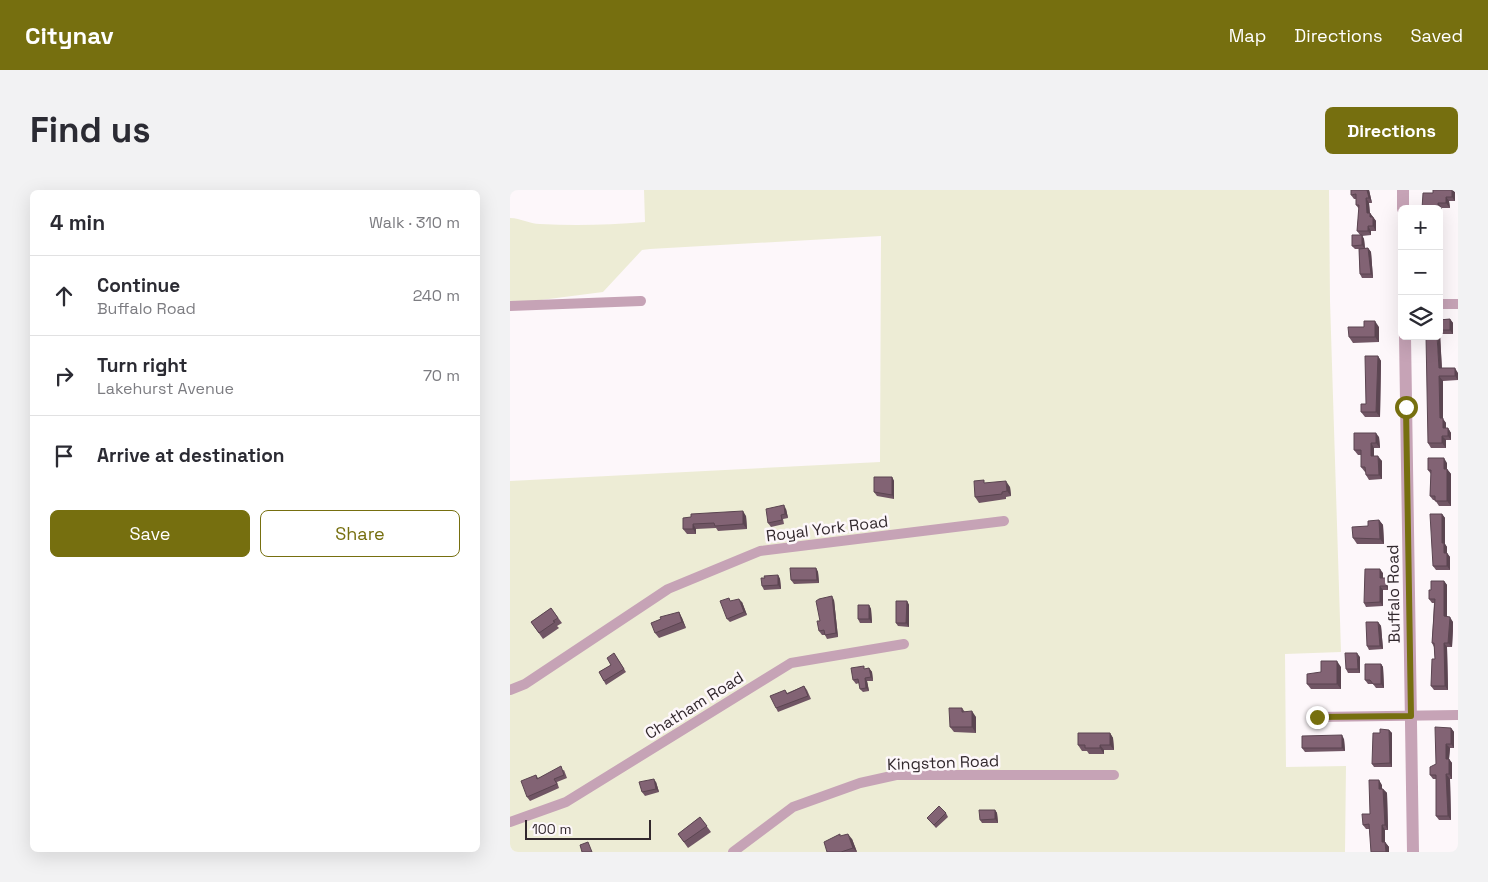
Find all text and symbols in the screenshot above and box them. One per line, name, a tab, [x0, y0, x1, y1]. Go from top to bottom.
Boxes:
text: Citynav	[25, 20, 114, 51]
text: Map	[1229, 24, 1266, 47]
text: Directions	[1294, 24, 1383, 47]
text: Saved	[1411, 24, 1463, 47]
button: Directions	[1325, 107, 1458, 154]
text: Find us	[30, 108, 151, 152]
map controls	[1398, 205, 1443, 340]
button: +	[1398, 205, 1443, 250]
text: 4 min	[50, 209, 105, 236]
text: Walk · 310 m	[369, 212, 460, 233]
button: −	[1398, 250, 1443, 295]
text: Continue	[97, 273, 180, 298]
icon: ahead	[50, 282, 78, 310]
text: 240 m	[413, 285, 460, 306]
button: layers	[1398, 295, 1443, 340]
text: Buffalo Road	[97, 298, 196, 319]
text: Turn right	[97, 353, 187, 378]
icon: right	[50, 362, 78, 390]
text: 70 m	[423, 365, 460, 386]
text: Lakehurst Avenue	[97, 378, 234, 399]
route start	[1395, 396, 1418, 419]
icon: arrive	[50, 442, 78, 470]
text: Arrive at destination	[97, 443, 285, 468]
button: Save	[50, 510, 250, 557]
button: Share	[260, 510, 460, 557]
street label: Royal York Road	[765, 511, 889, 546]
street label: Buffalo Road	[1382, 544, 1405, 644]
street label: Chatham Road	[641, 667, 747, 744]
route end	[1306, 706, 1329, 729]
street label: Kingston Road	[887, 750, 999, 775]
scale bar	[525, 817, 651, 840]
text: 100 m	[532, 820, 571, 838]

